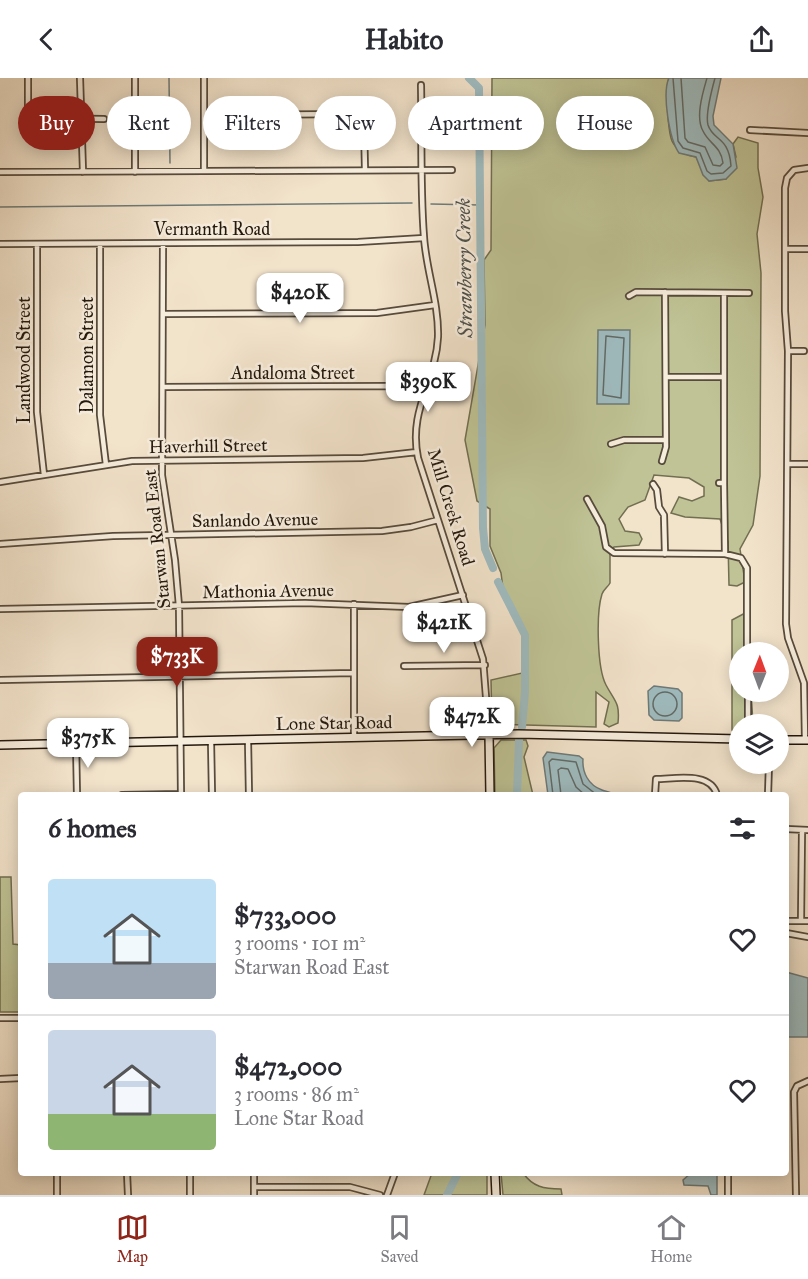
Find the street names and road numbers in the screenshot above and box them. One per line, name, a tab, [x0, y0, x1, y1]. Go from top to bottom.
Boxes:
street label: Vermanth Road	[153, 218, 270, 240]
street label: Landwood Street	[13, 296, 35, 424]
street label: Dalamon Street	[76, 296, 98, 413]
street label: Andaloma Street	[230, 362, 356, 384]
street label: Haverhill Street	[148, 434, 268, 458]
street label: Mill Creek Road	[423, 446, 479, 568]
street label: Starwan Road East	[139, 468, 175, 610]
street label: Sanlando Avenue	[192, 508, 318, 532]
street label: Mathonia Avenue	[202, 579, 334, 603]
street label: Lone Star Road	[275, 711, 393, 735]

